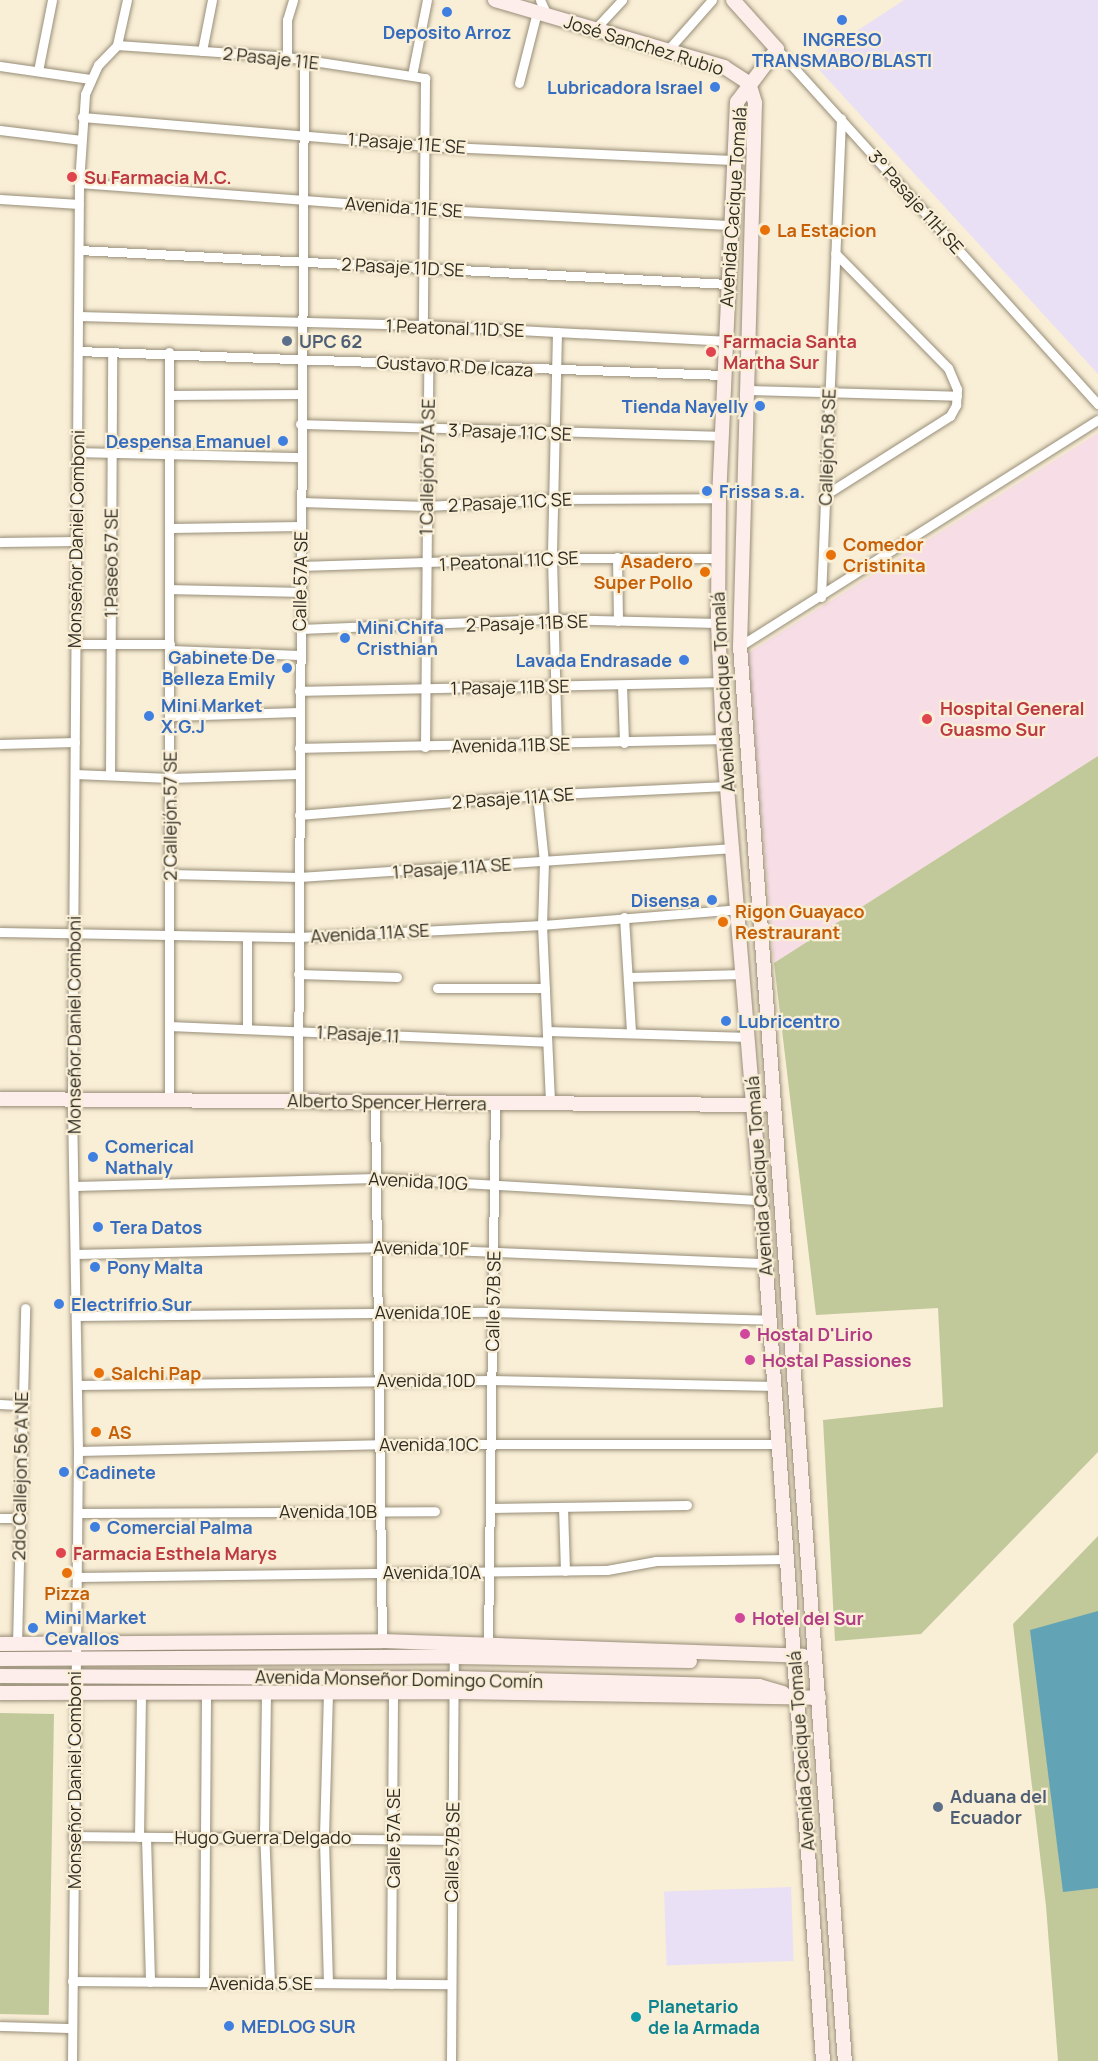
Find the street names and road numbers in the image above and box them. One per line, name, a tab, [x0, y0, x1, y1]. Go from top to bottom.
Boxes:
street label: José Sanchez Rubio	[561, 10, 727, 80]
street label: 2 Pasaje 11E	[222, 42, 320, 74]
street label: Avenida Cacique Tomalá	[715, 106, 751, 308]
street label: 1 Pasaje 11E SE	[347, 128, 467, 158]
street label: 3° Pasaje 11H SE	[864, 146, 968, 258]
street label: Avenida 11E SE	[344, 192, 464, 222]
street label: 2 Pasaje 11D SE	[341, 253, 465, 281]
street label: 1 Peatonal 11D SE	[385, 315, 525, 341]
street label: Gustavo R De Icaza	[376, 351, 534, 381]
street label: Callejón 58 SE	[814, 388, 840, 506]
street label: 1 Callejón 57A SE	[415, 398, 439, 536]
street label: 3 Pasaje 11C SE	[448, 419, 572, 445]
street label: Monseñor Daniel Comboni	[63, 430, 89, 648]
street label: 2 Pasaje 11C SE	[447, 488, 573, 516]
street label: 1 Paseo 57 SE	[100, 508, 122, 618]
street label: Calle 57A SE	[288, 531, 312, 631]
street label: 1 Peatonal 11C SE	[439, 547, 579, 575]
street label: Avenida Cacique Tomalá	[707, 591, 739, 793]
street label: 2 Pasaje 11B SE	[465, 610, 589, 636]
street label: 1 Pasaje 11B SE	[450, 675, 570, 699]
street label: Avenida 11B SE	[451, 733, 571, 757]
street label: 2 Callejón 57 SE	[159, 751, 181, 881]
street label: 2 Pasaje 11A SE	[451, 783, 575, 813]
street label: 1 Pasaje 11A SE	[392, 853, 512, 883]
street label: Monseñor Daniel Comboni	[63, 916, 85, 1134]
street label: Avenida 11A SE	[310, 919, 430, 947]
street label: 1 Pasaje 11	[316, 1021, 400, 1047]
street label: Avenida Cacique Tomalá	[741, 1075, 777, 1277]
street label: Alberto Spencer Herrera	[287, 1089, 487, 1115]
street label: Avenida 10G	[368, 1168, 468, 1194]
street label: Avenida 10F	[373, 1236, 469, 1260]
street label: Calle 57B SE	[481, 1250, 505, 1352]
street label: Avenida 10E	[374, 1301, 472, 1323]
street label: Avenida 10D	[377, 1369, 475, 1391]
street label: 2do Callejon 56 A NE	[8, 1391, 32, 1561]
street label: Avenida 10C	[379, 1433, 479, 1455]
street label: Avenida 10B	[279, 1500, 377, 1522]
street label: Avenida 10A	[383, 1561, 481, 1583]
street label: Avenida Cacique Tomalá	[783, 1650, 819, 1852]
street label: Avenida Monseñor Domingo Comín	[255, 1666, 543, 1692]
street label: Monseñor Daniel Comboni	[63, 1671, 85, 1889]
street label: Calle 57A SE	[382, 1788, 404, 1888]
street label: Calle 57B SE	[440, 1801, 464, 1903]
street label: Hugo Guerra Delgado	[175, 1826, 351, 1848]
street label: Avenida 5 SE	[209, 1972, 313, 1994]

